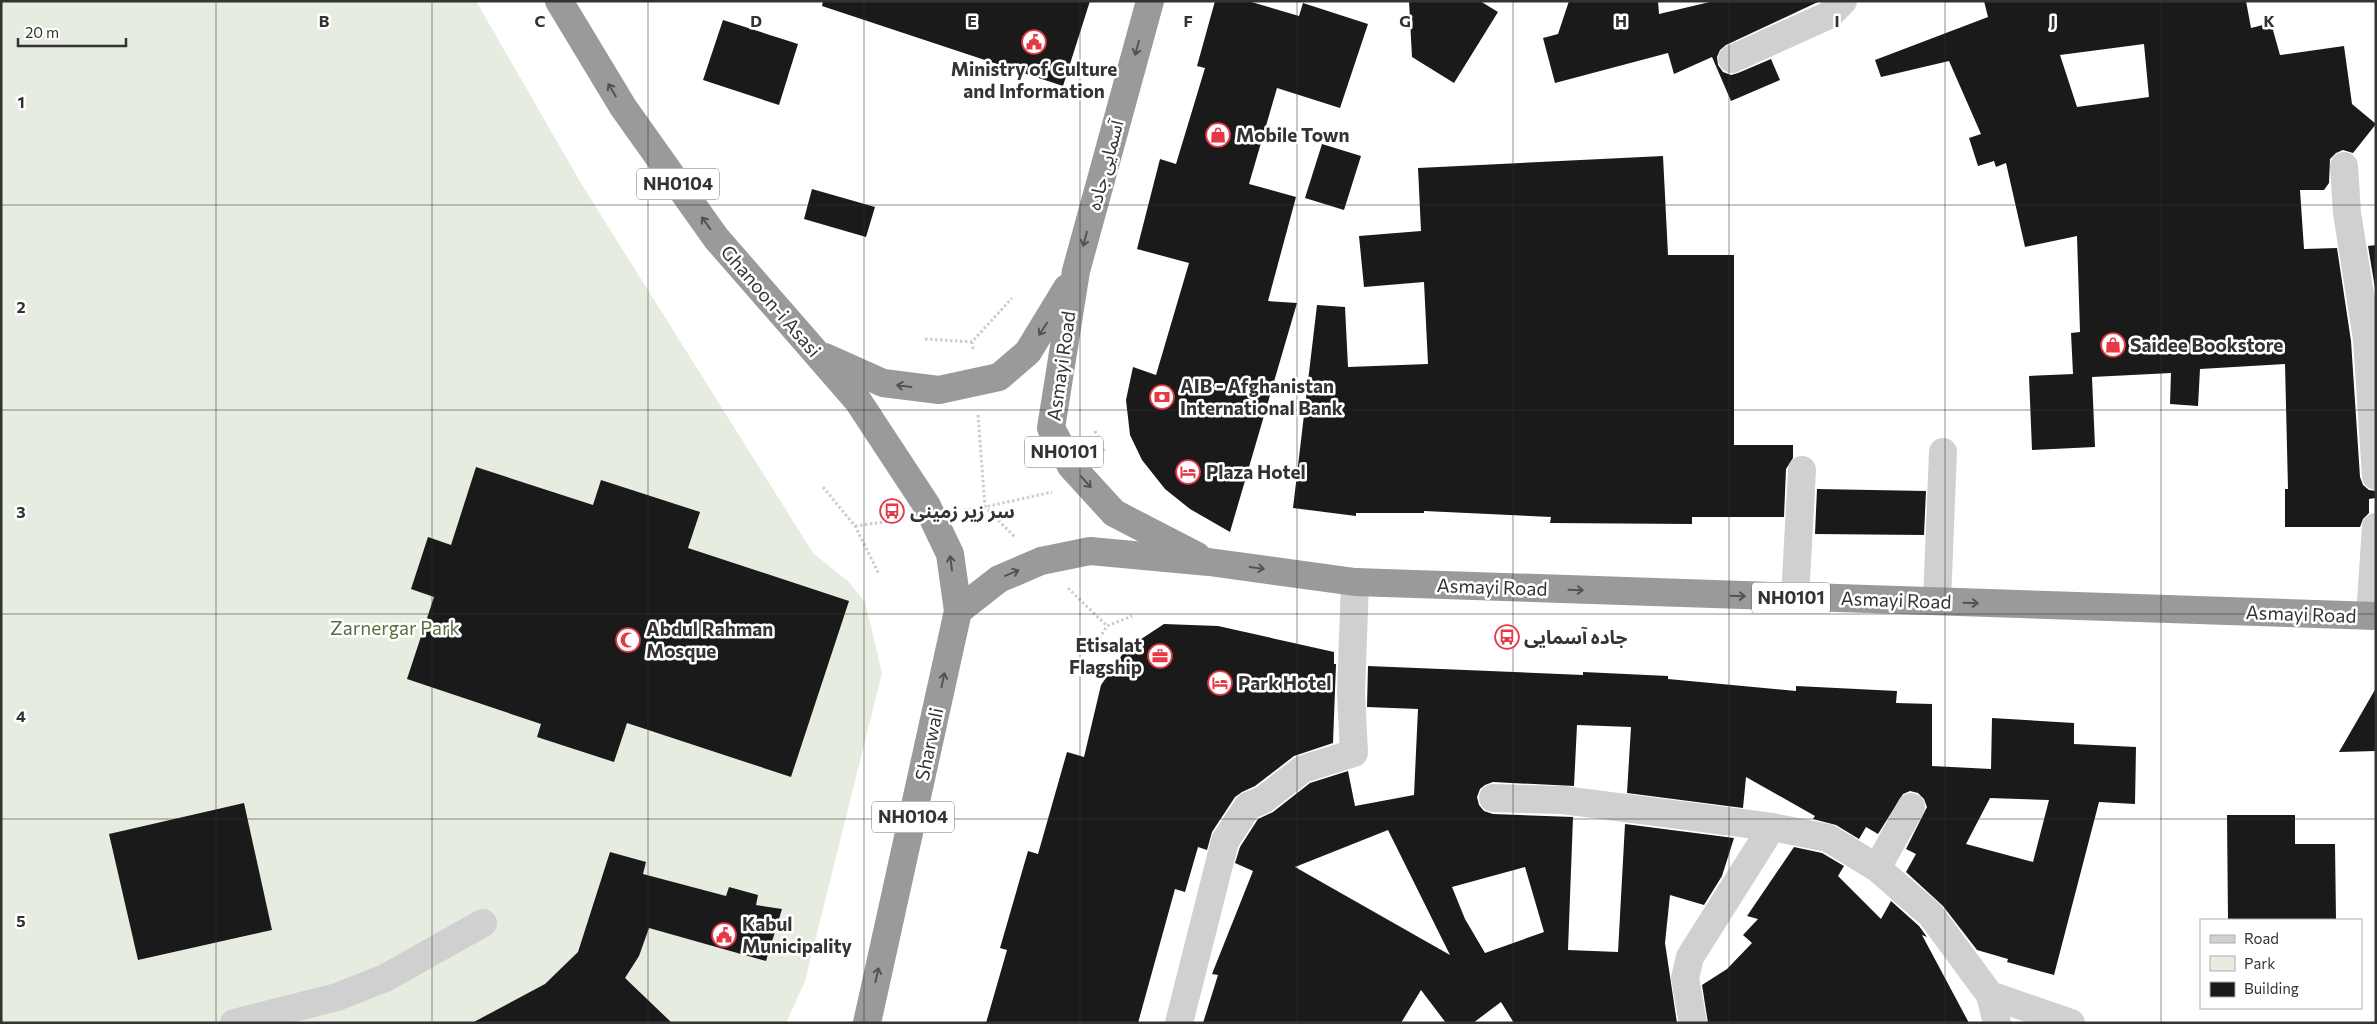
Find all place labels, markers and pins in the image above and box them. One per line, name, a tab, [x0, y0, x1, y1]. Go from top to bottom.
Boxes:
public building icon: Ministry of Culture and Information	[1021, 29, 1047, 55]
place label: Ministry of Culture and Information	[951, 57, 1117, 102]
shop icon: Mobile Town	[1205, 122, 1231, 148]
place label: Mobile Town	[1236, 123, 1349, 146]
shop icon: Saidee Bookstore	[2100, 332, 2126, 358]
place label: Saidee Bookstore	[2130, 333, 2283, 356]
place label: AIB - Afghanistan International Bank	[1180, 374, 1343, 419]
bank icon: AIB - Afghanistan International Bank	[1149, 384, 1175, 410]
hotel icon: Plaza Hotel	[1175, 459, 1201, 485]
place label: Plaza Hotel	[1206, 460, 1306, 483]
bus stop icon: سر زیر زمینی	[879, 498, 905, 524]
place label: سر زیر زمینی	[910, 499, 1015, 523]
place label: Abdul Rahman Mosque	[646, 617, 773, 662]
bus stop icon: جاده آسمایی	[1494, 624, 1520, 650]
place label: جاده آسمایی	[1524, 625, 1628, 648]
mosque icon: Abdul Rahman Mosque	[615, 627, 641, 653]
place label: Etisalat Flagship	[1069, 633, 1142, 678]
office icon: Etisalat Flagship	[1147, 643, 1173, 669]
hotel icon: Park Hotel	[1207, 670, 1233, 696]
place label: Park Hotel	[1238, 671, 1331, 694]
place label: Kabul Municipality	[742, 912, 853, 957]
public building icon: Kabul Municipality	[711, 922, 737, 948]

